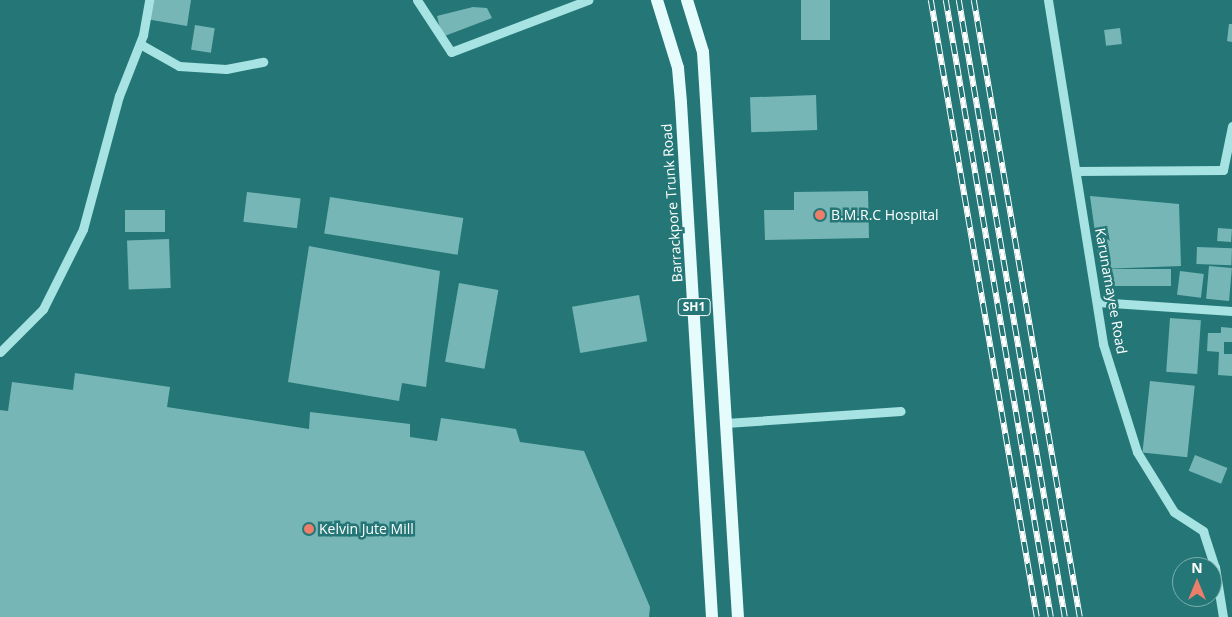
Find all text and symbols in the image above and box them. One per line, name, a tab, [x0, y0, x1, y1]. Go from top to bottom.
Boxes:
street label: Barrackpore Trunk Road	[658, 123, 686, 283]
place label: B.M.R.C Hospital	[831, 207, 939, 223]
marker: B.M.R.C Hospital	[813, 208, 827, 222]
street label: Karunamayee Road	[1092, 227, 1130, 355]
road number: SH1	[676, 298, 712, 316]
place label: Kelvin Jute Mill	[319, 521, 414, 537]
marker: Kelvin Jute Mill	[303, 523, 315, 535]
north arrow	[1172, 557, 1222, 607]
text: N	[1191, 558, 1203, 577]

